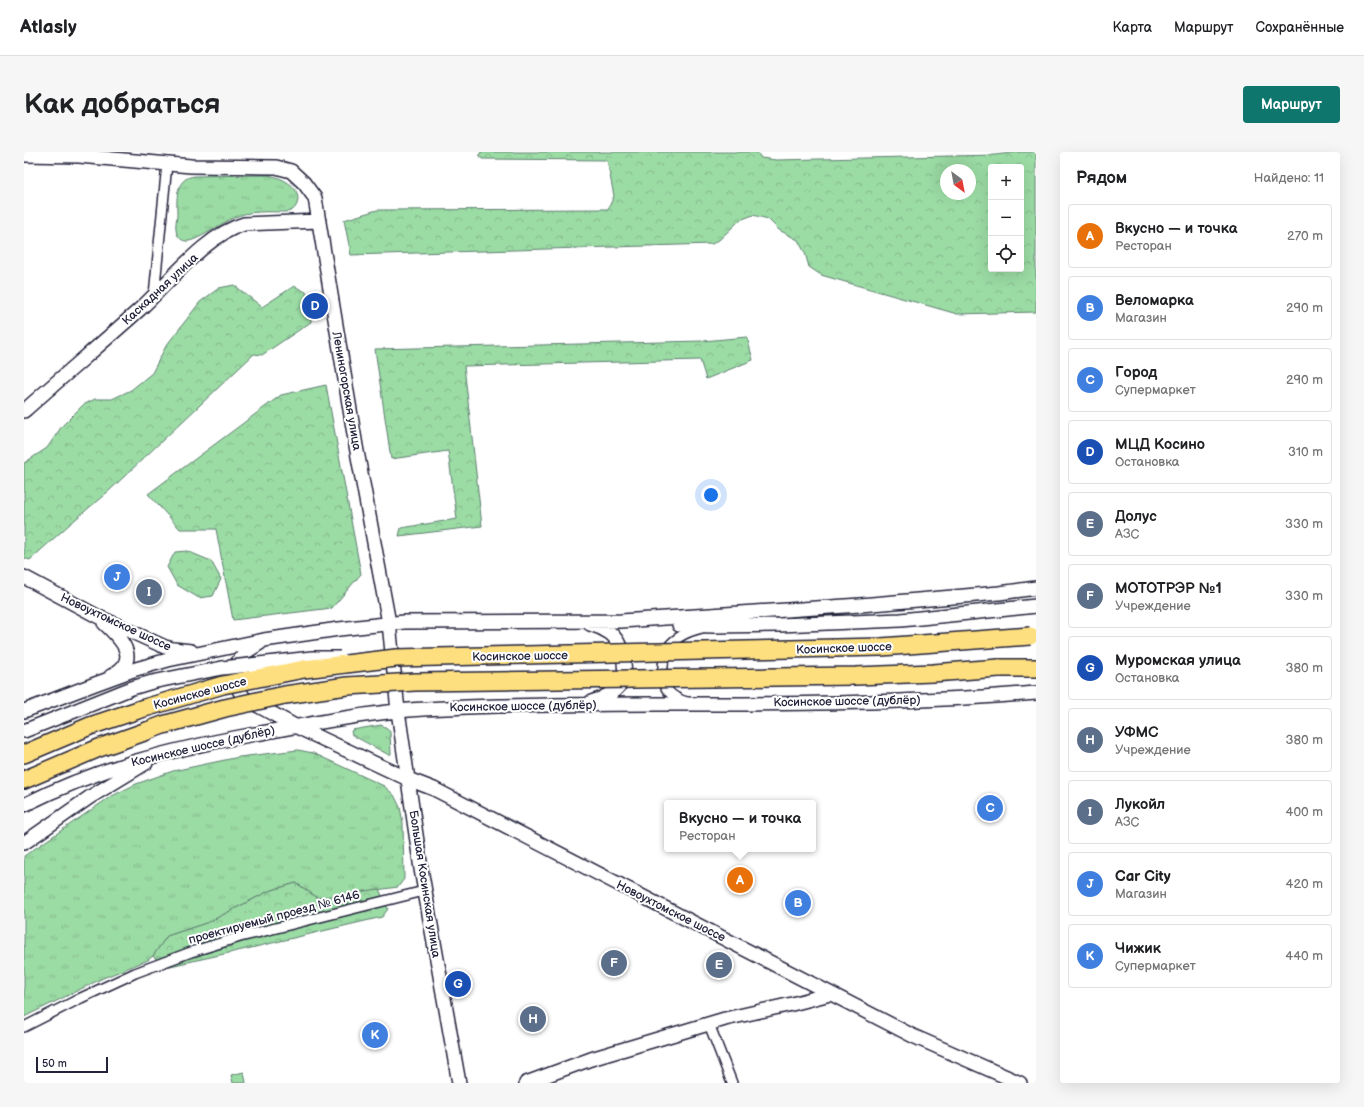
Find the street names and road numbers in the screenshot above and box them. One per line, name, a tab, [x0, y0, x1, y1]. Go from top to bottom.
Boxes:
street label: Каскадная улица	[119, 250, 201, 328]
street label: Лениногорская улица	[328, 329, 364, 452]
street label: Новоухтомское шоссе	[58, 590, 174, 655]
street label: Косинское шоссе	[796, 639, 892, 658]
street label: Косинское шоссе	[472, 648, 568, 665]
street label: Косинское шоссе	[152, 674, 249, 713]
street label: Косинское шоссе (дублёр)	[773, 693, 921, 710]
street label: Косинское шоссе (дублёр)	[449, 698, 597, 715]
street label: Косинское шоссе (дублёр)	[130, 723, 277, 770]
street label: Большая Косинская улица	[405, 809, 444, 959]
street label: Новоухтомское шоссе	[614, 877, 728, 946]
street label: проектируемый проезд № 6146	[187, 887, 361, 948]

